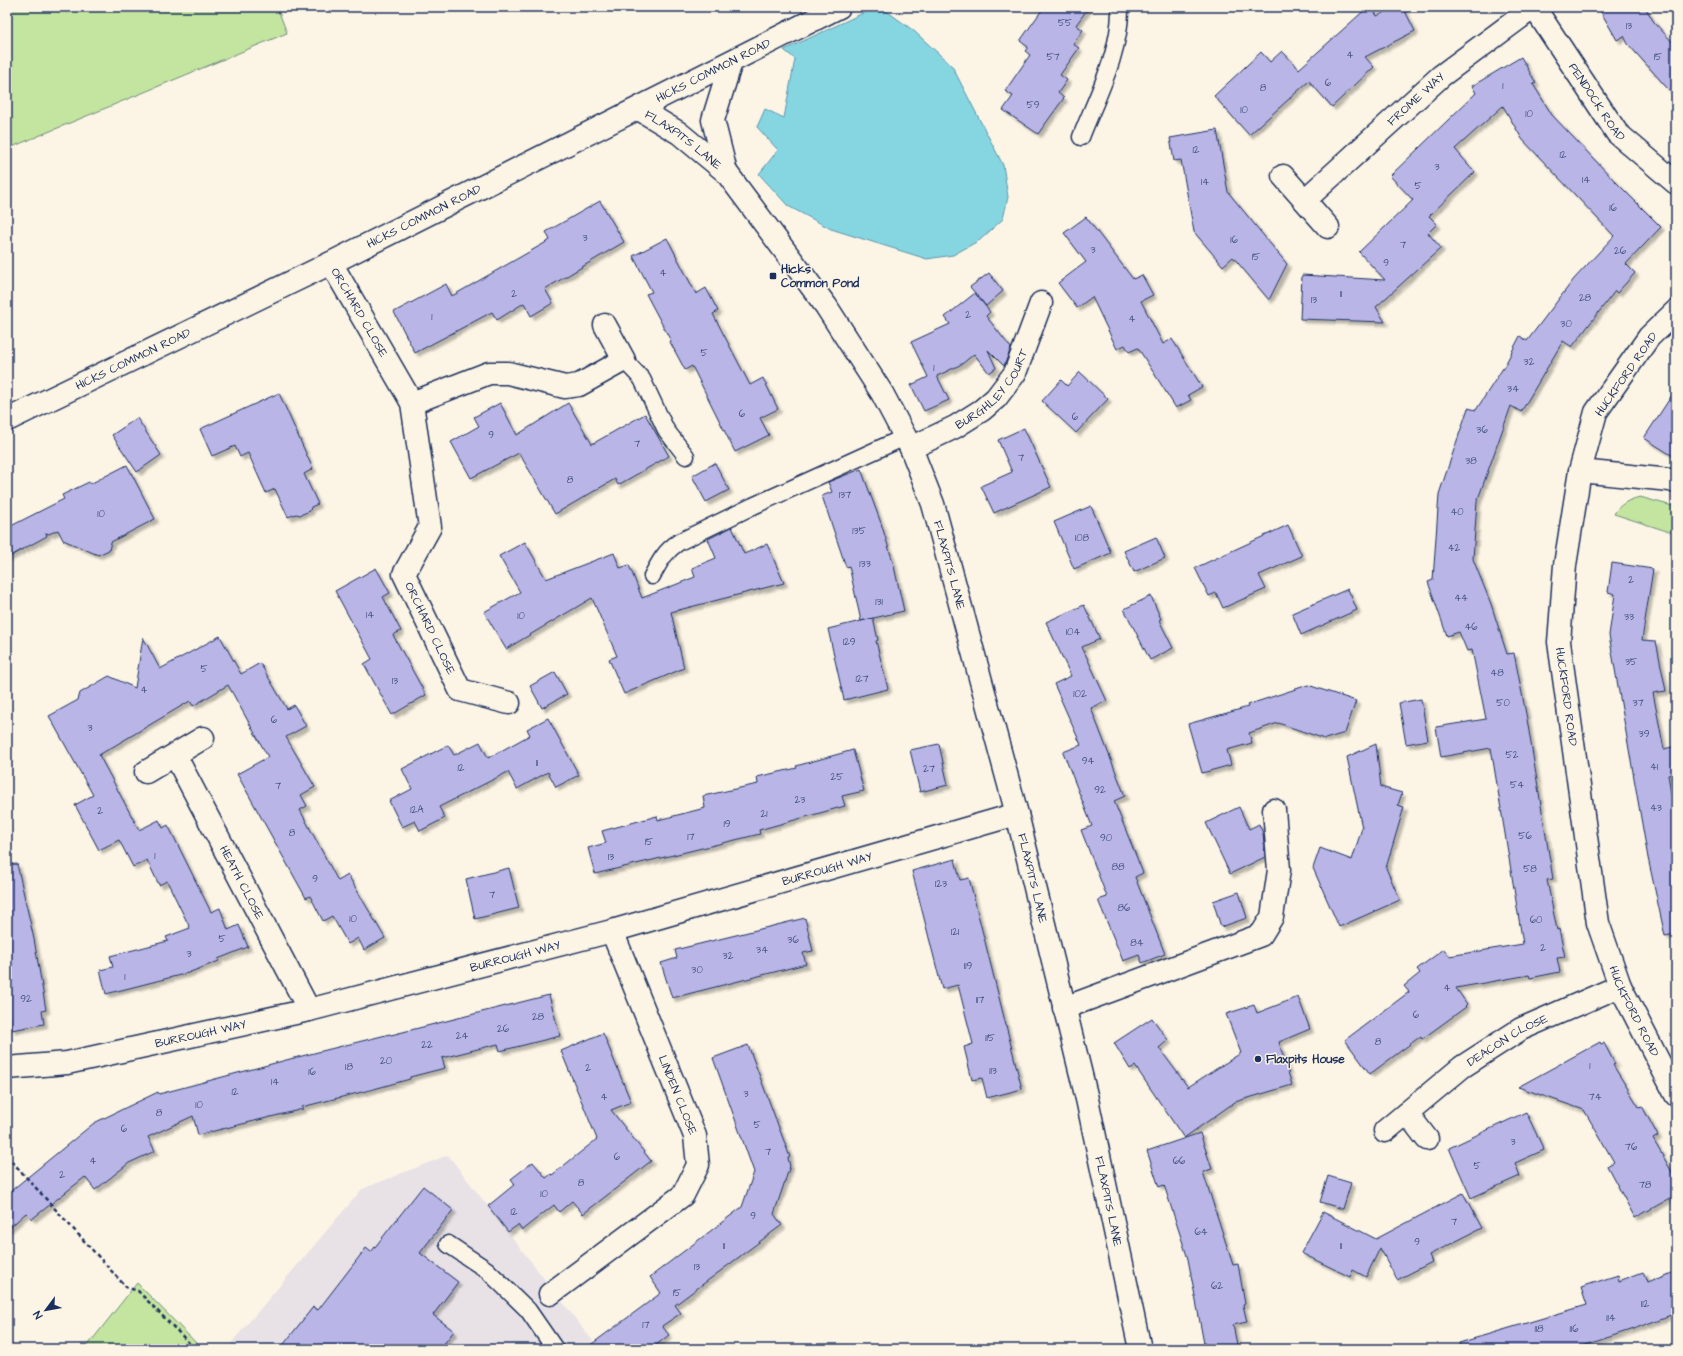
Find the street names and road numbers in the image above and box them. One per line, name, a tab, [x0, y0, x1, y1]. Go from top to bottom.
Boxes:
street label: HICKS COMMON ROAD	[653, 35, 774, 107]
street label: PENDOCK ROAD	[1564, 60, 1629, 146]
street label: FROME WAY	[1384, 68, 1449, 130]
street label: FLAXPITS LANE	[641, 106, 725, 174]
street label: HICKS COMMON ROAD	[364, 181, 484, 253]
street label: ORCHARD CLOSE	[326, 265, 392, 361]
street label: HICKS COMMON ROAD	[73, 324, 194, 395]
street label: HUCKFORD ROAD	[1591, 329, 1662, 420]
street label: BURGHLEY COURT	[952, 346, 1032, 434]
street label: FLAXPITS LANE	[929, 519, 969, 612]
street label: ORCHARD CLOSE	[400, 579, 459, 678]
street label: HUCKFORD ROAD	[1551, 646, 1581, 747]
street label: FLAXPITS LANE	[1013, 832, 1051, 925]
street label: HEATH CLOSE	[215, 843, 268, 923]
street label: BURROUGH WAY	[780, 848, 875, 890]
street label: BURROUGH WAY	[468, 937, 563, 977]
street label: HUCKFORD ROAD	[1605, 964, 1663, 1060]
street label: DEACON CLOSE	[1464, 1010, 1551, 1071]
street label: BURROUGH WAY	[153, 1016, 249, 1052]
street label: LINDEN CLOSE	[654, 1053, 701, 1138]
street label: FLAXPITS LANE	[1090, 1155, 1126, 1248]

